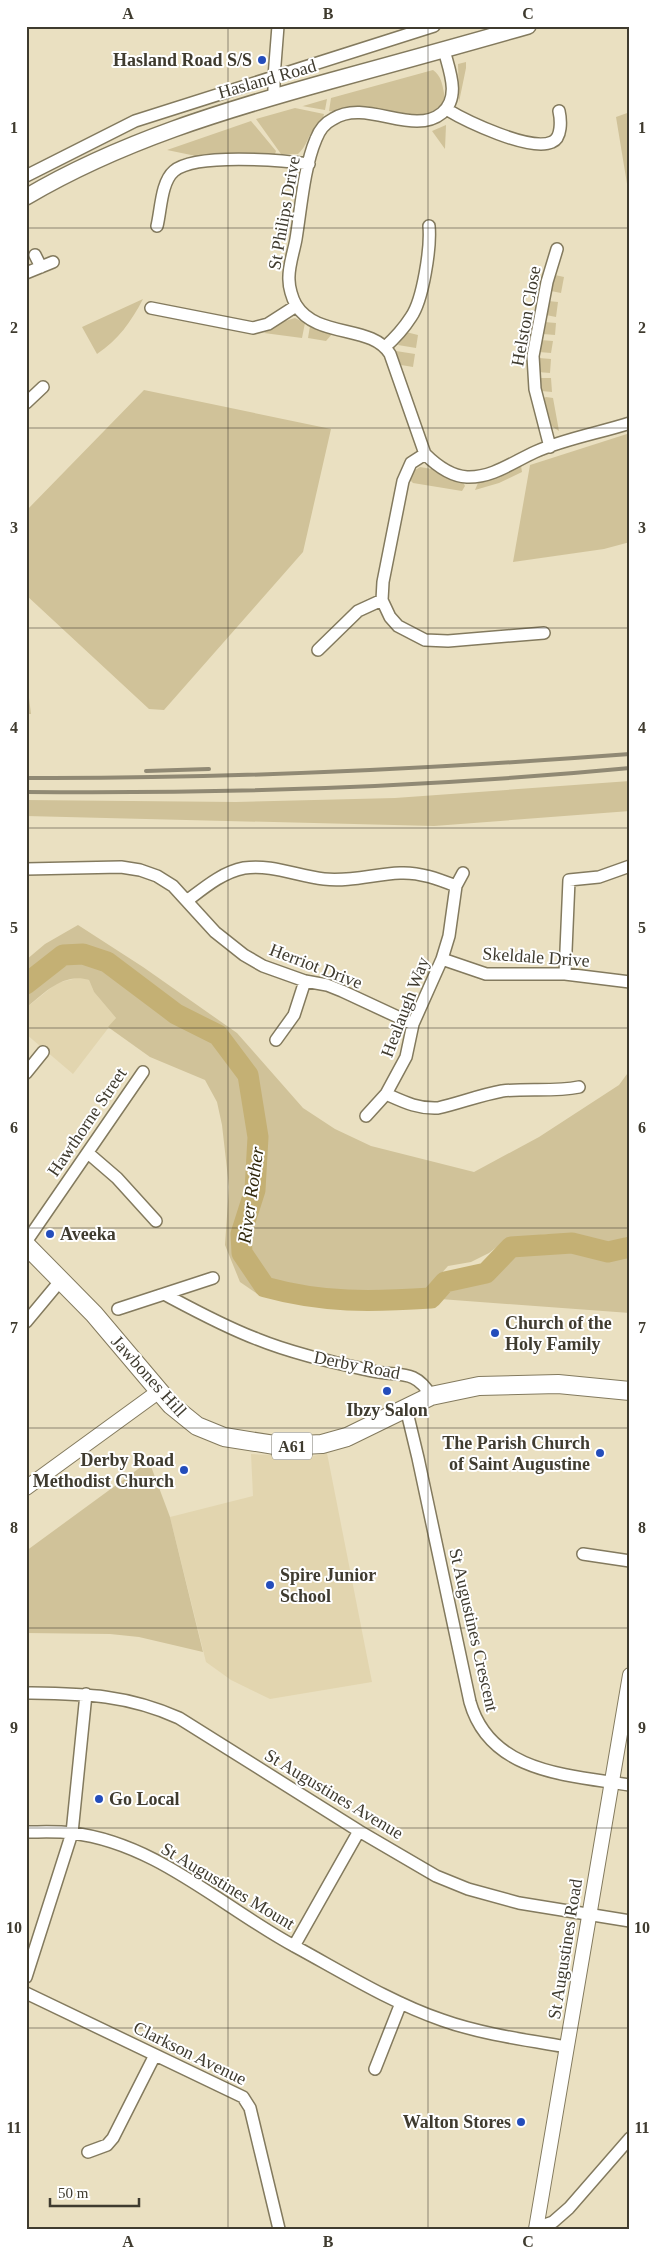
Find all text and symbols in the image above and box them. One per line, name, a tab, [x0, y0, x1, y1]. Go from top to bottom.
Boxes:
text: A	[122, 5, 134, 22]
text: B	[323, 5, 334, 22]
text: C	[522, 5, 534, 22]
place label: Hasland Road S/S	[113, 50, 252, 70]
marker: Hasland Road S/S	[256, 54, 268, 66]
street label: Hasland Road	[215, 55, 319, 103]
text: 1	[10, 119, 18, 136]
text: 1	[638, 119, 646, 136]
street label: St Philips Drive	[264, 155, 304, 271]
street label: Helston Close	[507, 264, 545, 368]
text: 2	[10, 319, 18, 336]
text: 2	[638, 319, 646, 336]
text: 3	[10, 519, 18, 536]
text: 3	[638, 519, 646, 536]
text: 4	[10, 719, 18, 736]
text: 4	[638, 719, 646, 736]
text: 5	[10, 919, 18, 936]
text: 5	[638, 919, 646, 936]
street label: Herriot Drive	[267, 939, 365, 993]
street label: Skeldale Drive	[482, 943, 590, 971]
street label: Healaugh Way	[377, 954, 433, 1060]
street label: Hawthorne Street	[43, 1064, 131, 1180]
text: 6	[10, 1119, 18, 1136]
text: 6	[638, 1119, 646, 1136]
water label: River Rother	[233, 1145, 268, 1246]
place label: Aveeka	[60, 1224, 116, 1244]
marker: Aveeka	[44, 1228, 56, 1240]
place label: Church of the Holy Family	[505, 1313, 612, 1354]
text: 7	[10, 1319, 18, 1336]
text: 7	[638, 1319, 646, 1336]
marker: Church of the Holy Family	[489, 1327, 501, 1339]
street label: Jawbones Hill	[107, 1331, 191, 1421]
street label: Derby Road	[312, 1347, 402, 1383]
marker: Ibzy Salon	[381, 1385, 393, 1397]
place label: Ibzy Salon	[346, 1400, 428, 1420]
road number: A61	[272, 1432, 312, 1460]
place label: The Parish Church of Saint Augustine	[442, 1433, 590, 1474]
marker: The Parish Church of Saint Augustine	[594, 1447, 606, 1459]
place label: Derby Road Methodist Church	[33, 1450, 174, 1491]
marker: Derby Road Methodist Church	[178, 1464, 190, 1476]
text: 8	[10, 1519, 18, 1536]
text: 8	[638, 1519, 646, 1536]
street label: St Augustines Crescent	[445, 1546, 503, 1714]
place label: Spire Junior School	[280, 1565, 376, 1606]
marker: Spire Junior School	[264, 1579, 276, 1591]
text: 9	[10, 1719, 18, 1736]
text: 9	[638, 1719, 646, 1736]
street label: St Augustines Avenue	[261, 1745, 407, 1843]
place label: Go Local	[109, 1789, 180, 1809]
marker: Go Local	[93, 1793, 105, 1805]
street label: St Augustines Mount	[158, 1838, 298, 1934]
street label: St Augustines Road	[544, 1877, 586, 2021]
text: 10	[6, 1919, 22, 1936]
text: 10	[634, 1919, 650, 1936]
street label: Clarkson Avenue	[130, 2017, 250, 2089]
place label: Walton Stores	[403, 2112, 511, 2132]
marker: Walton Stores	[515, 2116, 527, 2128]
text: 11	[6, 2119, 22, 2136]
text: 11	[634, 2119, 650, 2136]
scale bar	[50, 2175, 139, 2207]
text: 50 m	[58, 2185, 89, 2201]
text: A	[122, 2233, 134, 2250]
text: B	[323, 2233, 334, 2250]
text: C	[522, 2233, 534, 2250]

